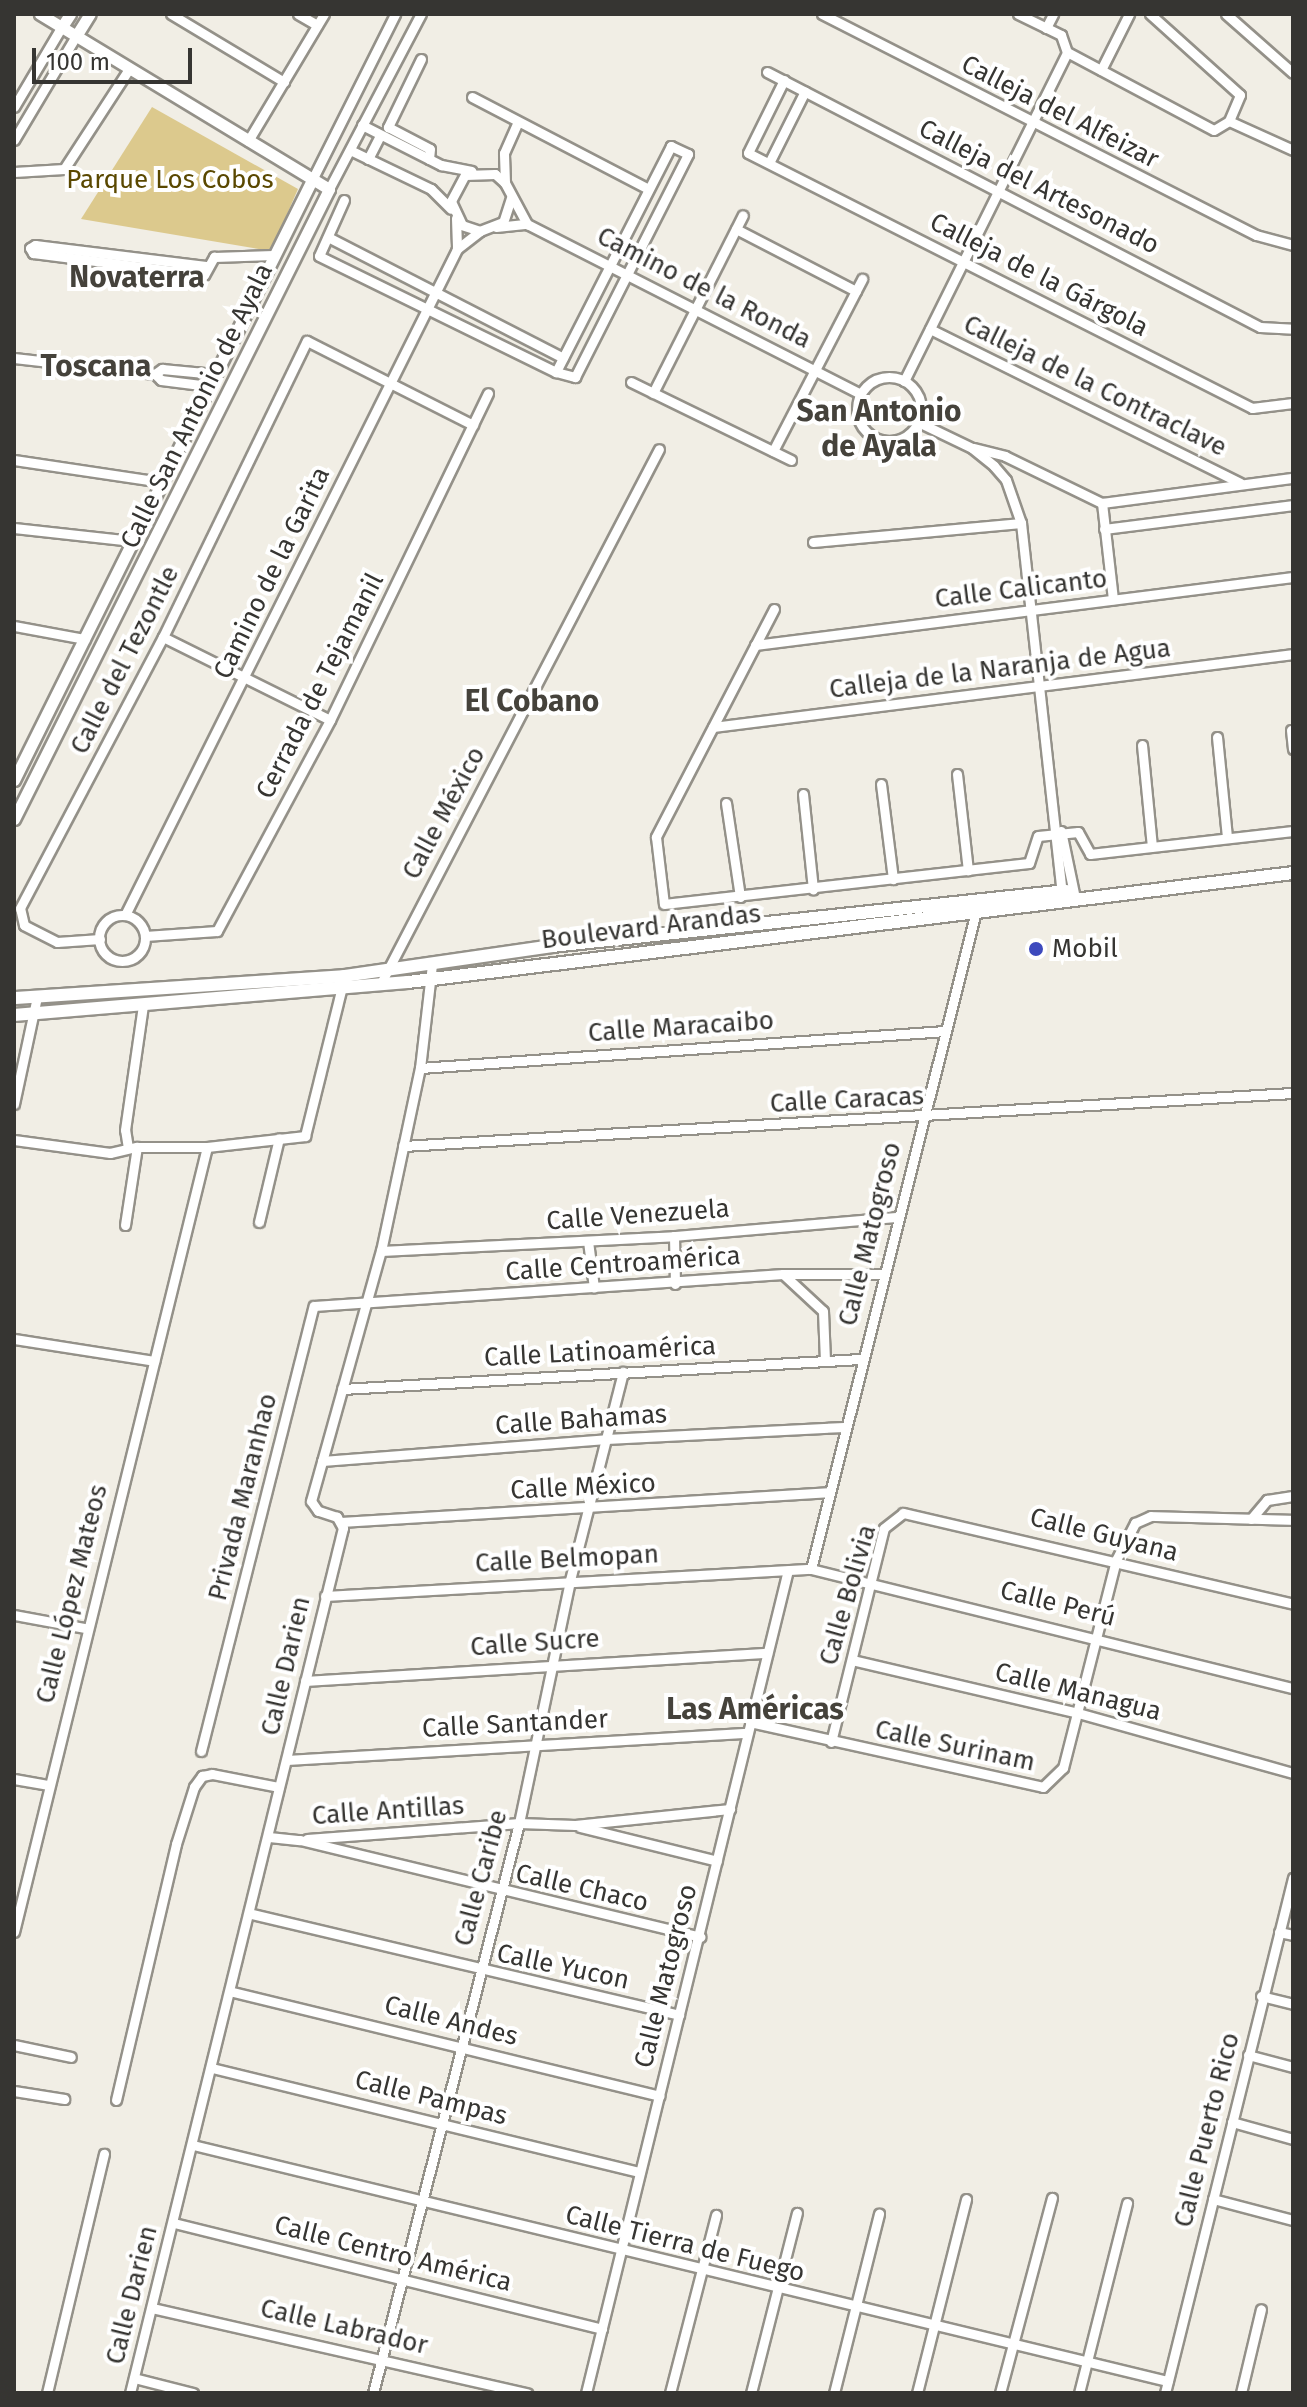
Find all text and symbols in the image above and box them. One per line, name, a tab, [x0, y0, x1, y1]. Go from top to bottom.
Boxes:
scale bar	[36, 32, 196, 82]
text: 100 m	[46, 48, 110, 76]
street label: Calleja del Alfeizar	[956, 49, 1164, 175]
street label: Calleja del Artesonado	[914, 113, 1164, 261]
park label: Parque Los Cobos	[66, 164, 274, 196]
street label: Calleja de la Gárgola	[925, 206, 1153, 344]
street label: Camino de la Ronda	[592, 221, 816, 355]
street label: Calle San Antonio de Ayala	[114, 258, 280, 554]
district label: Novaterra	[69, 259, 205, 295]
street label: Calleja de la Contraclave	[958, 309, 1232, 463]
district label: Toscana	[41, 348, 151, 384]
district label: San Antonio de Ayala	[797, 393, 961, 464]
street label: Camino de la Garita	[207, 462, 337, 684]
street label: Calle del Tezontle	[64, 561, 186, 759]
street label: Calle Calicanto	[933, 563, 1109, 615]
street label: Cerrada de Tejamanil	[250, 568, 390, 804]
street label: Calleja de la Naranja de Agua	[828, 633, 1172, 705]
district label: El Cobano	[465, 683, 599, 719]
street label: Calle México	[396, 741, 492, 885]
street label: Boulevard Arandas	[539, 898, 763, 956]
place label: Mobil	[1052, 933, 1118, 965]
marker: Mobil	[1027, 940, 1045, 958]
street label: Calle Maracaibo	[587, 1005, 775, 1049]
street label: Calle Caracas	[769, 1080, 925, 1120]
street label: Calle Matogroso	[832, 1139, 908, 1329]
street label: Calle Venezuela	[545, 1193, 731, 1237]
street label: Calle Centroamérica	[504, 1240, 742, 1288]
street label: Calle Latinoamérica	[483, 1330, 717, 1374]
street label: Privada Maranhao	[202, 1390, 284, 1604]
street label: Calle Bahamas	[494, 1398, 668, 1442]
street label: Calle México	[510, 1468, 656, 1506]
street label: Calle López Mateos	[30, 1481, 114, 1707]
street label: Calle Guyana	[1027, 1502, 1181, 1568]
street label: Calle Bolivia	[813, 1521, 883, 1669]
street label: Calle Belmopan	[474, 1539, 660, 1579]
street label: Calle Perú	[997, 1575, 1119, 1633]
street label: Calle Darien	[255, 1593, 317, 1739]
street label: Calle Sucre	[469, 1623, 601, 1663]
street label: Calle Managua	[992, 1656, 1164, 1728]
district label: Las Américas	[666, 1691, 844, 1727]
street label: Calle Santander	[421, 1704, 609, 1744]
street label: Calle Surinam	[872, 1714, 1038, 1778]
street label: Calle Antillas	[311, 1790, 465, 1832]
street label: Calle Caribe	[448, 1806, 514, 1950]
street label: Calle Chaco	[513, 1858, 651, 1918]
street label: Calle Matogroso	[628, 1881, 704, 2071]
street label: Calle Yucon	[494, 1938, 632, 1996]
street label: Calle Andes	[381, 1989, 521, 2053]
street label: Calle Puerto Rico	[1168, 2030, 1246, 2230]
street label: Calle Pampas	[352, 2064, 510, 2132]
street label: Calle Tierra de Fuego	[562, 2199, 808, 2289]
street label: Calle Centro América	[271, 2209, 515, 2299]
street label: Calle Darien	[100, 2222, 164, 2368]
street label: Calle Labrador	[257, 2293, 431, 2361]

